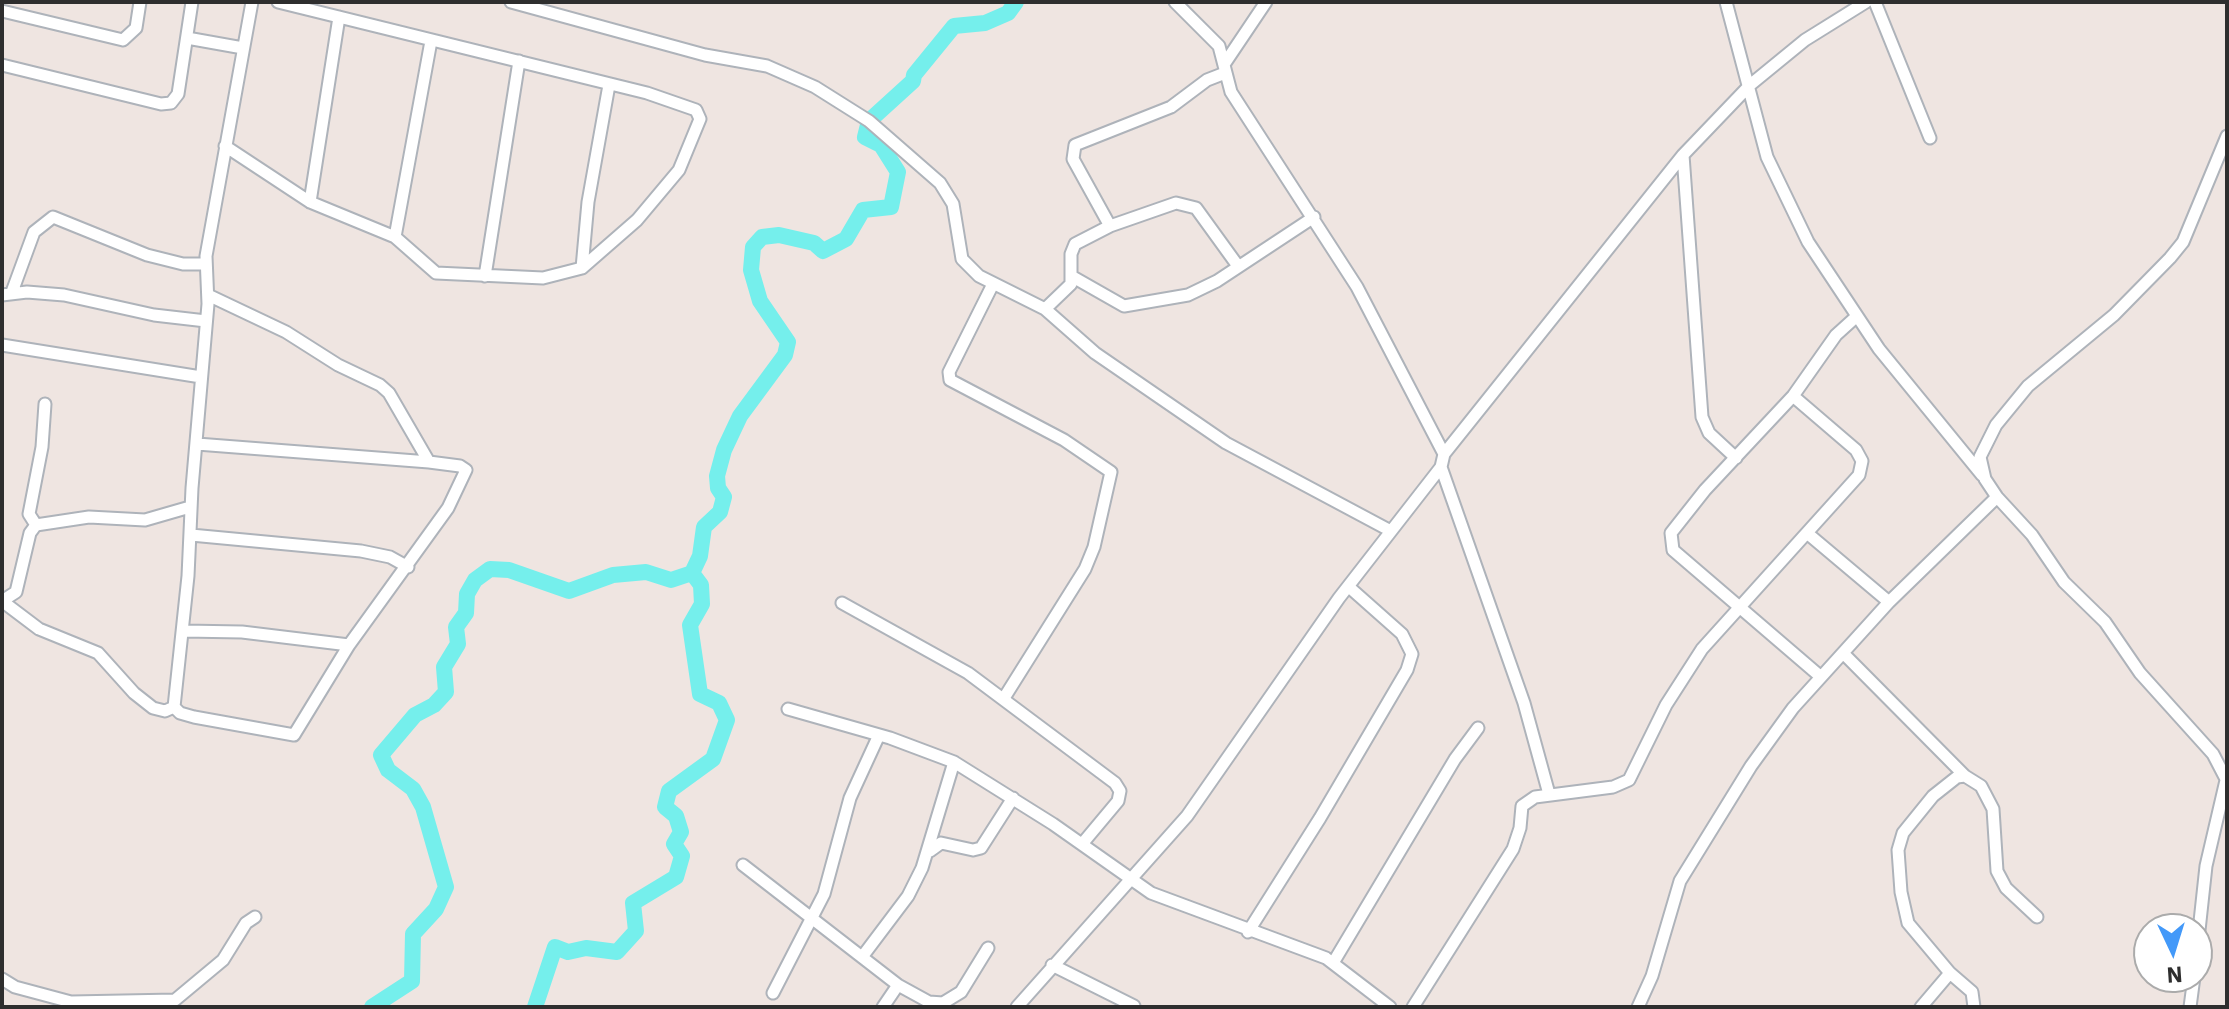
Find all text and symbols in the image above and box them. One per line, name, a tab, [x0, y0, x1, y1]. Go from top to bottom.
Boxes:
north arrow	[2133, 913, 2213, 993]
text: N	[2166, 960, 2184, 990]

